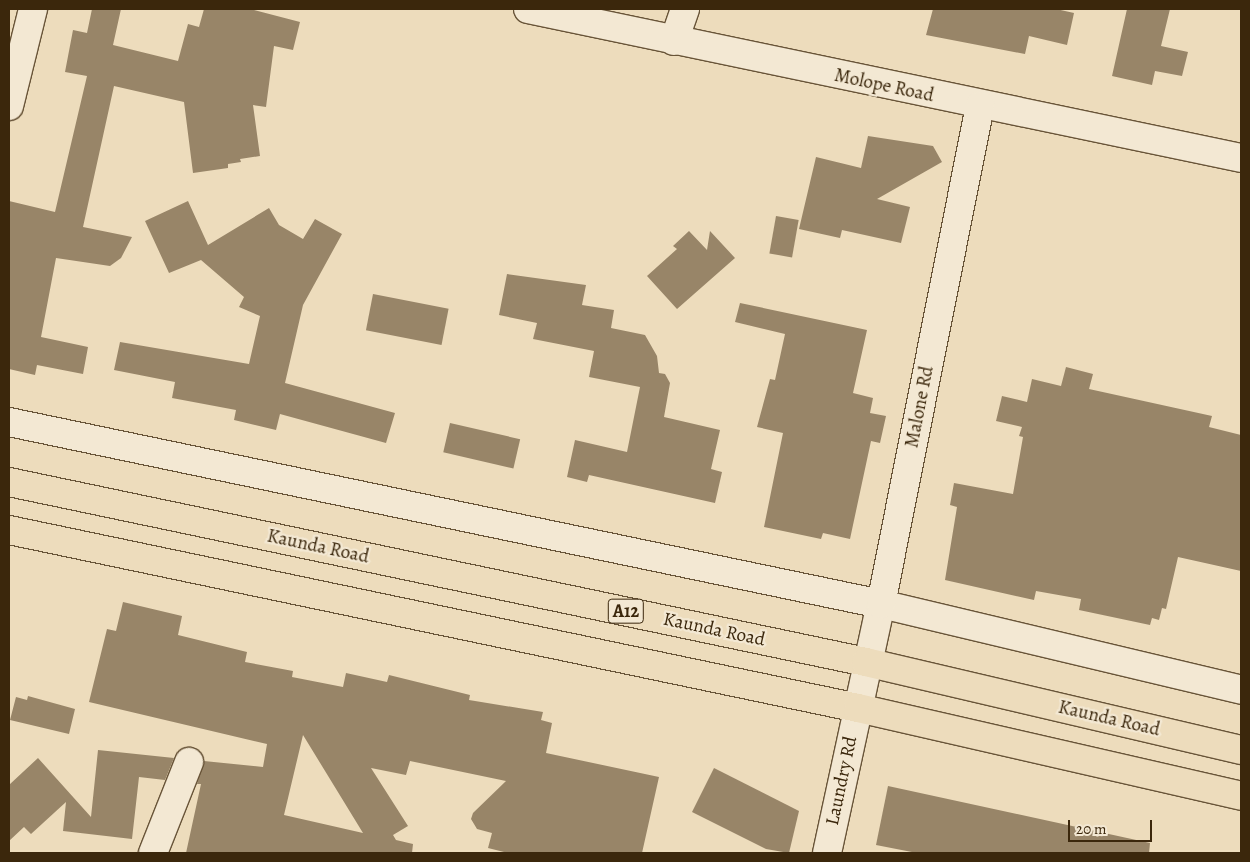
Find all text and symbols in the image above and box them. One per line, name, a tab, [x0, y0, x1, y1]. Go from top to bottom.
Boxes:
street label: Molope Road	[832, 64, 936, 108]
street label: Malone Rd	[901, 364, 939, 450]
street label: Kaunda Road	[265, 525, 371, 569]
road number: A12	[607, 596, 645, 626]
street label: Kaunda Road	[661, 608, 767, 652]
street label: Kaunda Road	[1056, 696, 1162, 742]
street label: Laundry Rd	[821, 734, 863, 828]
scale bar	[1070, 810, 1154, 842]
text: 20 m	[1076, 819, 1107, 839]

